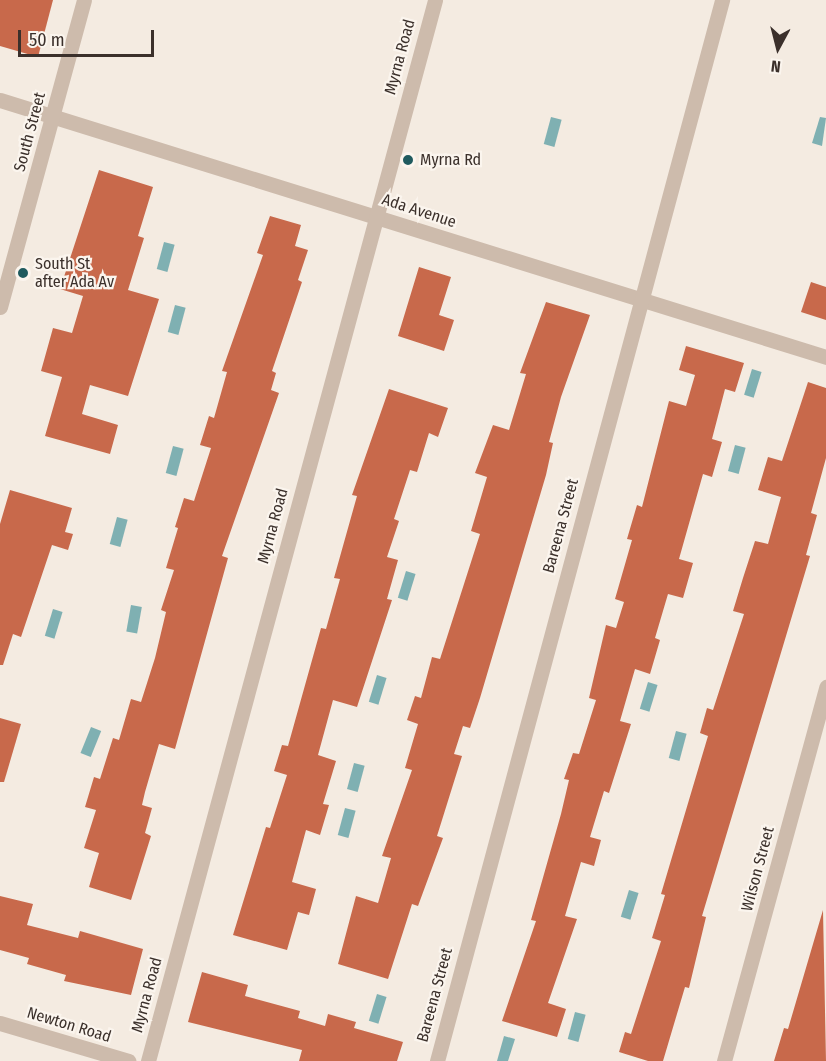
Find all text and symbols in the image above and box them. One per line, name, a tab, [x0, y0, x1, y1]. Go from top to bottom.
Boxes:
street label: Myrna Road	[381, 17, 419, 97]
scale bar	[21, 18, 158, 56]
north arrow	[748, 18, 808, 78]
text: 50 m	[29, 29, 65, 51]
text: N	[770, 56, 782, 76]
street label: South Street	[10, 90, 50, 174]
place label: Myrna Rd	[420, 150, 481, 170]
marker: Myrna Rd	[401, 153, 415, 167]
street label: Ada Avenue	[380, 190, 458, 232]
place label: South St after Ada Av	[35, 254, 114, 292]
marker: South St after Ada Av	[16, 266, 30, 280]
street label: Bareena Street	[539, 477, 583, 575]
street label: Myrna Road	[254, 486, 292, 566]
street label: Wilson Street	[737, 824, 779, 914]
street label: Bareena Street	[413, 946, 457, 1044]
street label: Myrna Road	[128, 955, 166, 1035]
street label: Newton Road	[25, 1003, 113, 1047]

